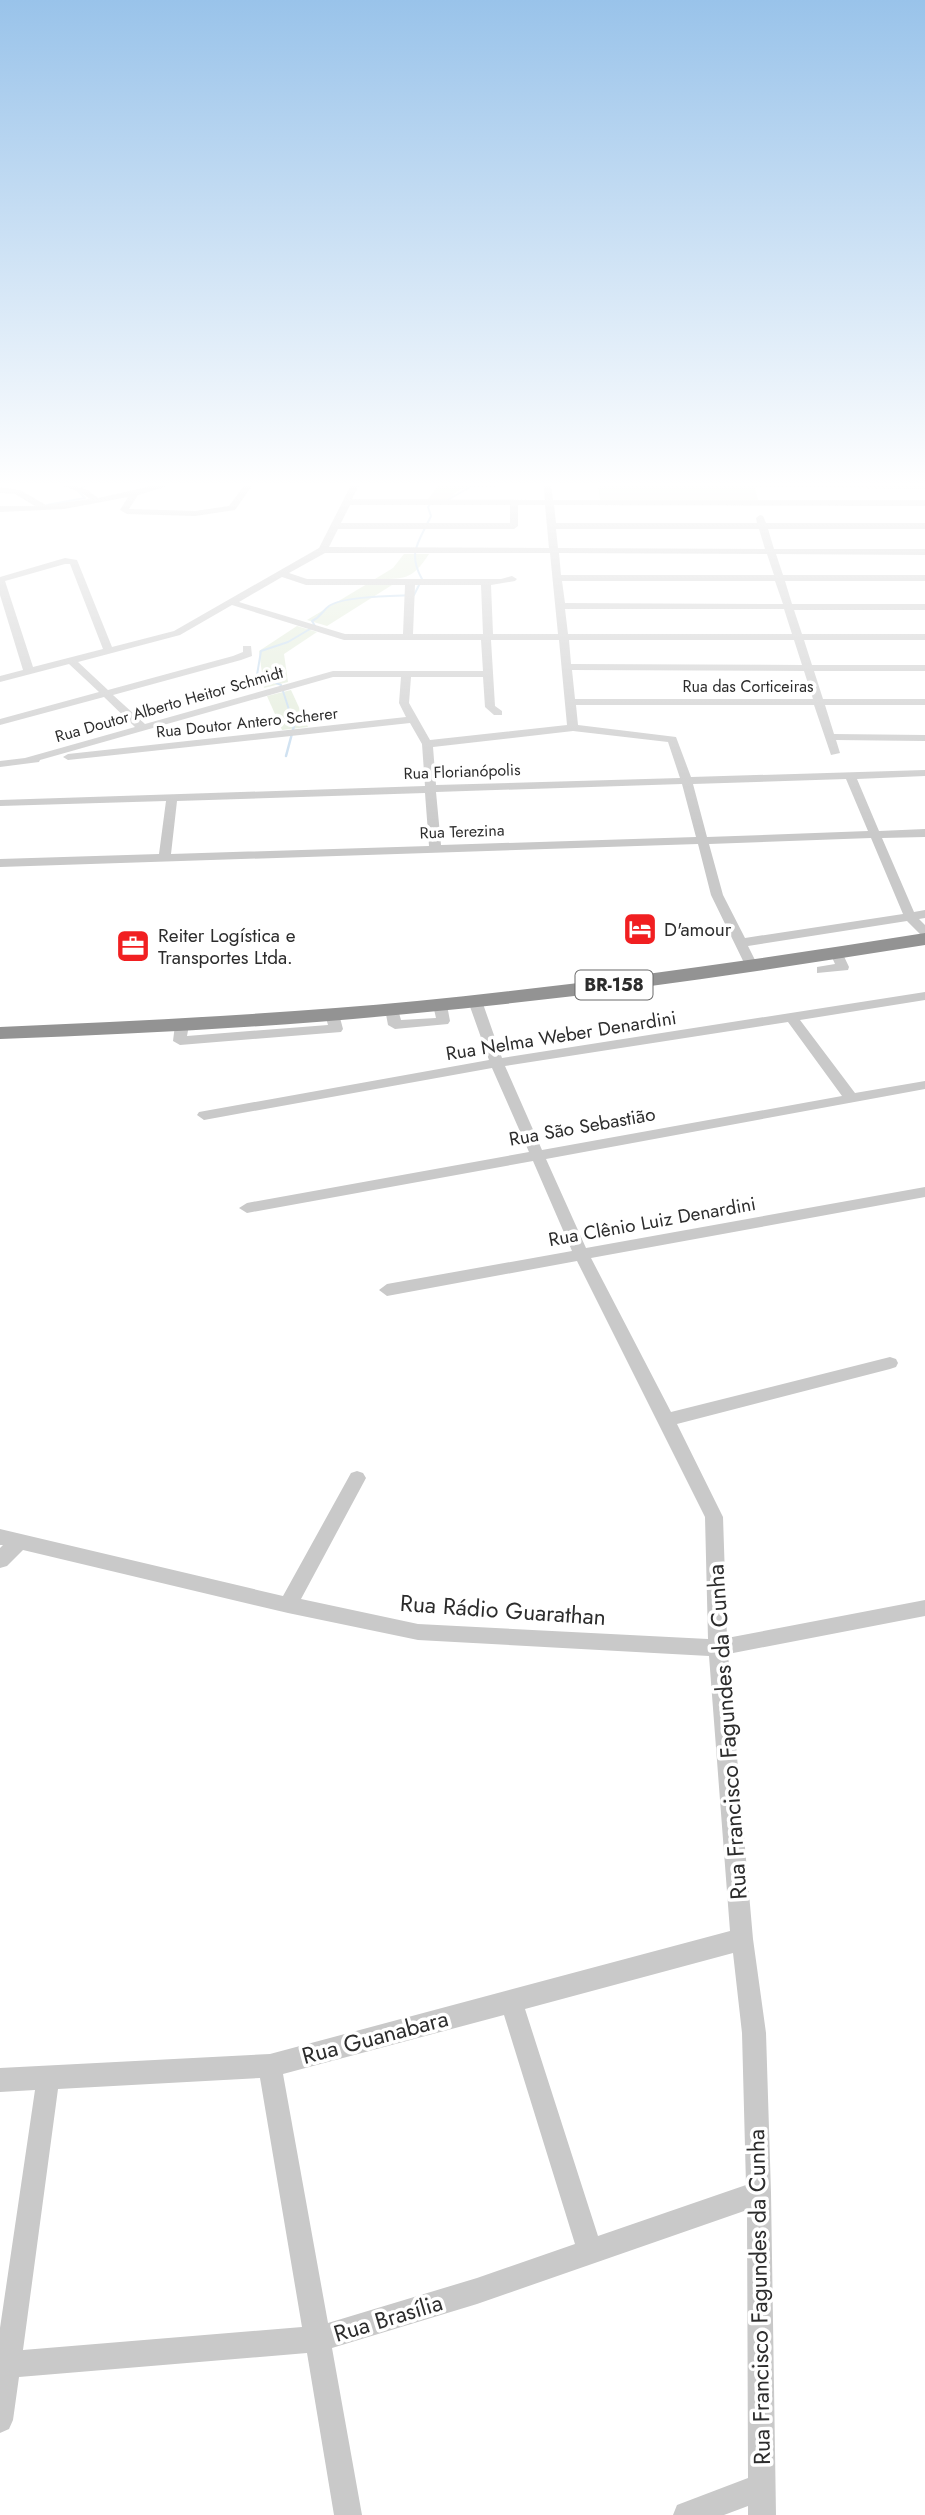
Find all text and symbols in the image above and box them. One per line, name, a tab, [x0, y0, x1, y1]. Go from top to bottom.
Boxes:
street label: Rua Doutor Alberto Heitor Schmidt	[52, 661, 286, 748]
street label: Rua das Corticeiras	[683, 675, 813, 698]
street label: Rua Doutor Antero Scherer	[155, 701, 340, 743]
street label: Rua Florianópolis	[403, 758, 521, 785]
street label: Rua Terezina	[419, 819, 505, 844]
hotel icon: D'amour	[621, 910, 659, 948]
place label: D'amour	[664, 916, 732, 943]
place label: Reiter Logística e Transportes Ltda.	[158, 922, 296, 971]
office icon: Reiter Logística e Transportes Ltda.	[114, 927, 152, 965]
road number: BR-158	[576, 970, 652, 1000]
street label: Rua Nelma Weber Denardini	[444, 1004, 678, 1067]
street label: Rua São Sebastião	[507, 1100, 657, 1153]
street label: Rua Clênio Luiz Denardini	[546, 1190, 758, 1253]
street label: Rua Francisco Fagundes da Cunha	[698, 1563, 756, 1901]
street label: Rua Rádio Guarathan	[399, 1586, 607, 1634]
street label: Rua Guanabara	[298, 2001, 452, 2073]
street label: Rua Francisco Fagundes da Cunha	[739, 2129, 779, 2465]
street label: Rua Brasília	[329, 2285, 447, 2351]

